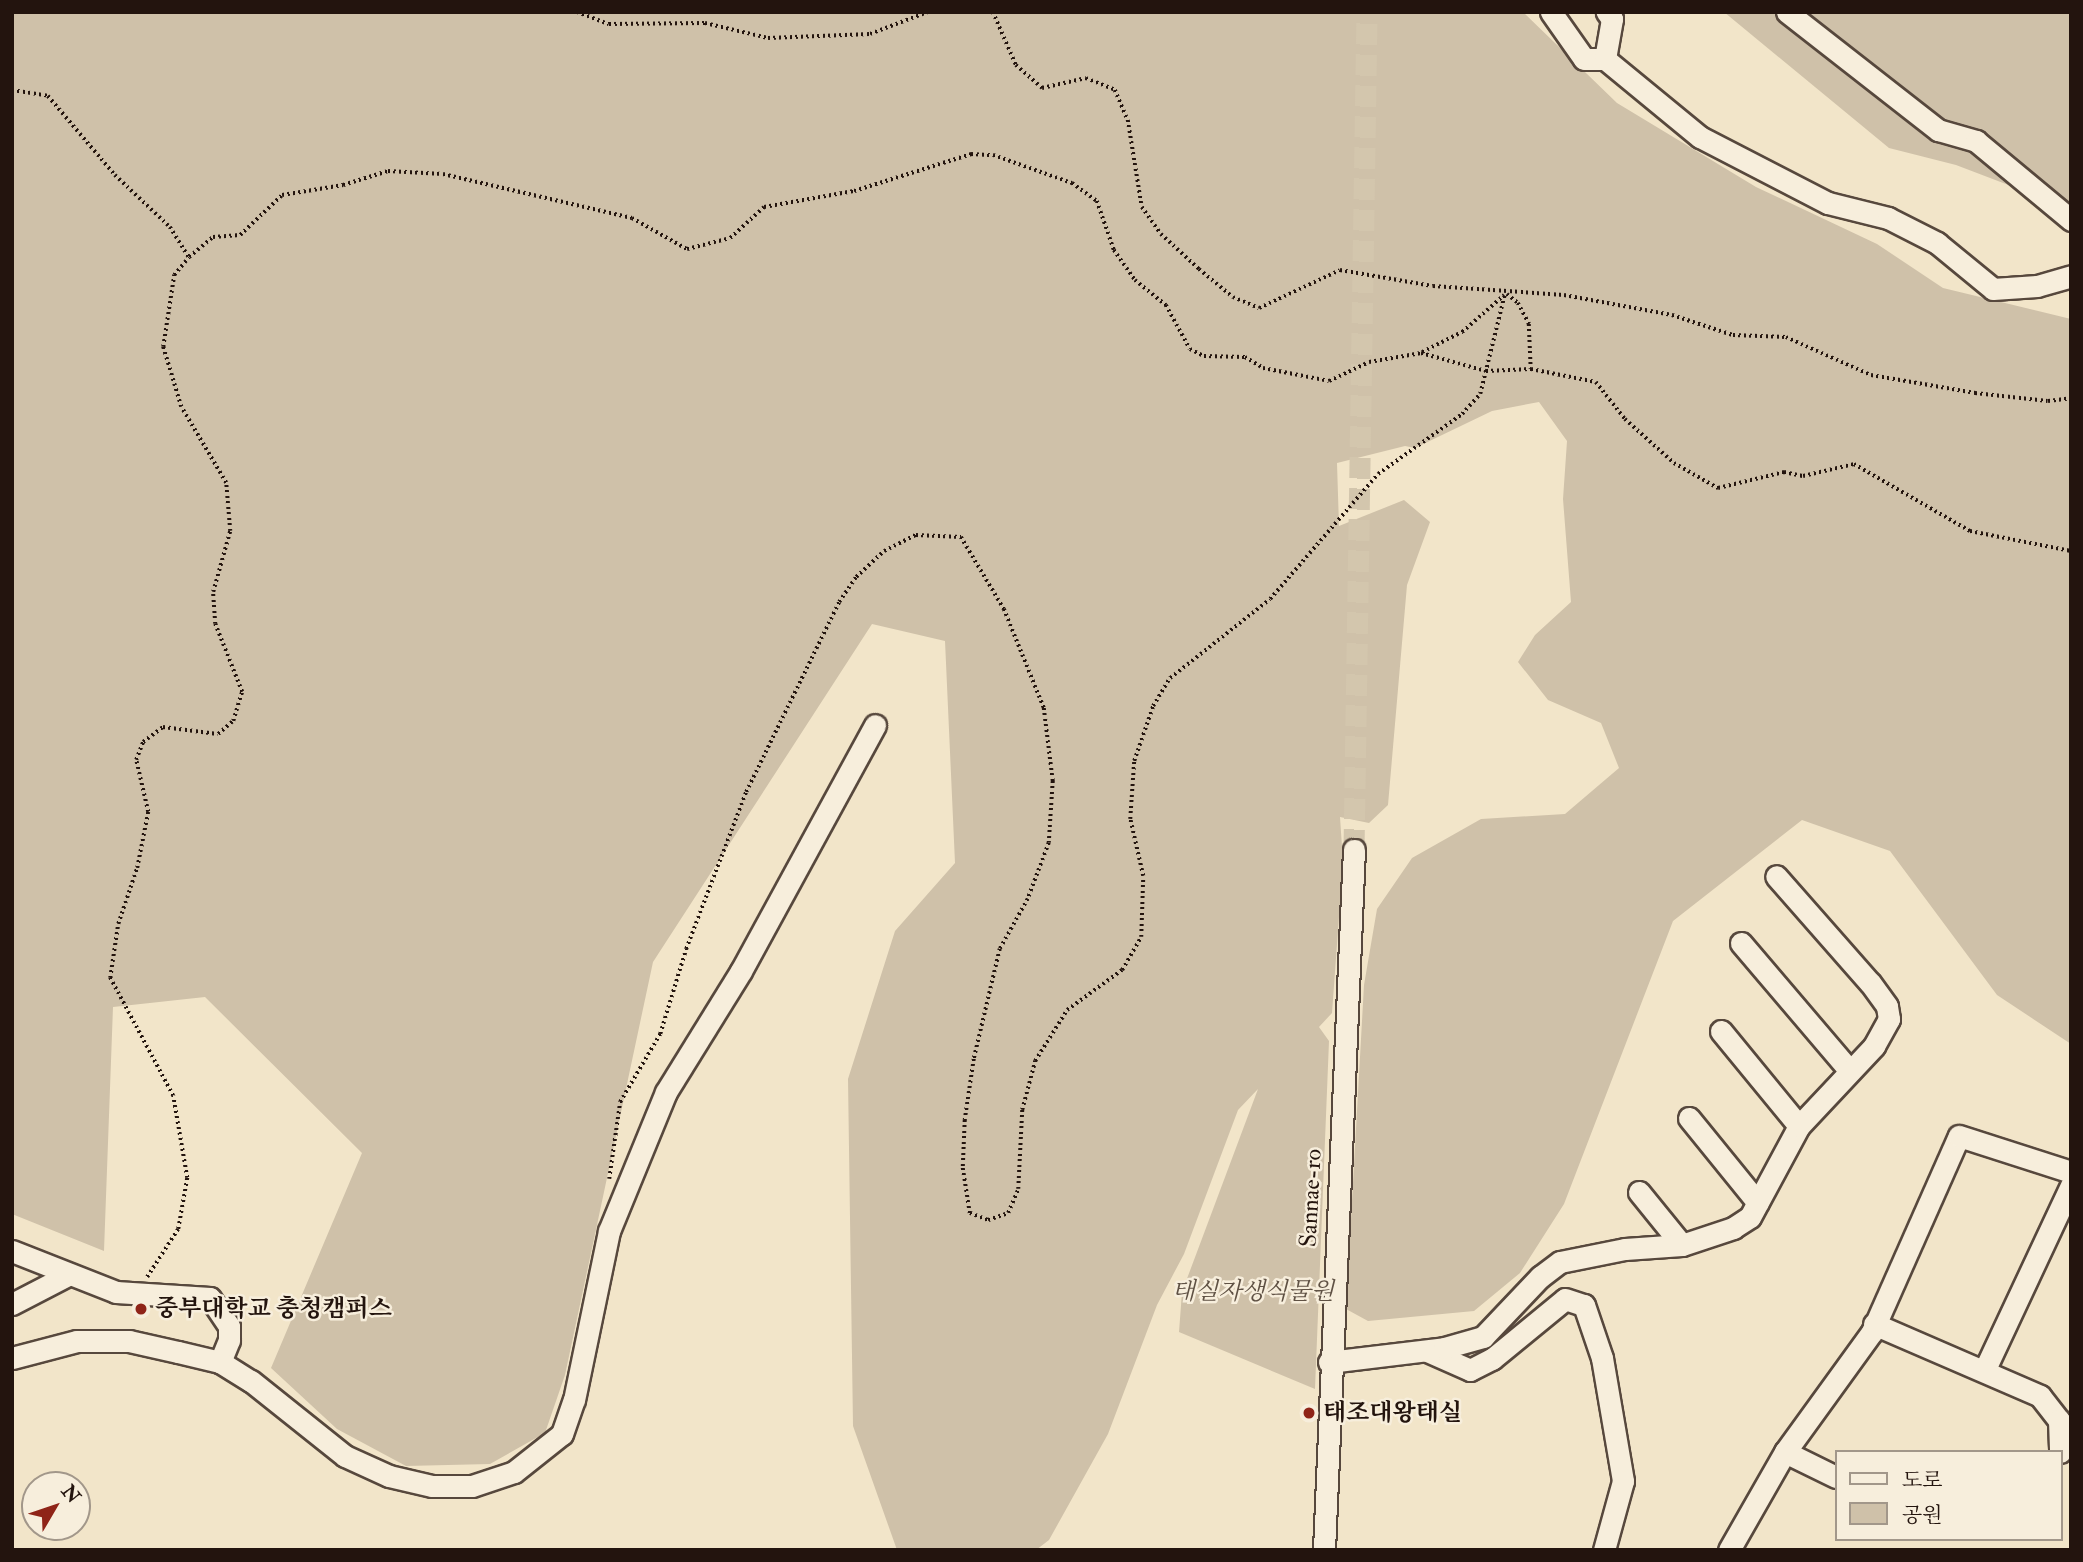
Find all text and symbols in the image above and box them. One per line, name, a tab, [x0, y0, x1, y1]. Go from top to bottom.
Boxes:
street label: Sannae-ro	[1294, 1148, 1328, 1248]
park label: 태실자생식물원	[1172, 1278, 1334, 1306]
place label: 중부대학교 충청캠퍼스	[155, 1295, 392, 1323]
marker: 중부대학교 충청캠퍼스	[133, 1301, 149, 1317]
place label: 태조대왕태실	[1323, 1399, 1462, 1427]
marker: 태조대왕태실	[1301, 1405, 1317, 1421]
legend	[1834, 1450, 2062, 1541]
text: 도로	[1902, 1467, 1943, 1494]
north arrow	[21, 1471, 91, 1541]
text: N	[56, 1480, 85, 1508]
text: 공원	[1902, 1502, 1943, 1529]

